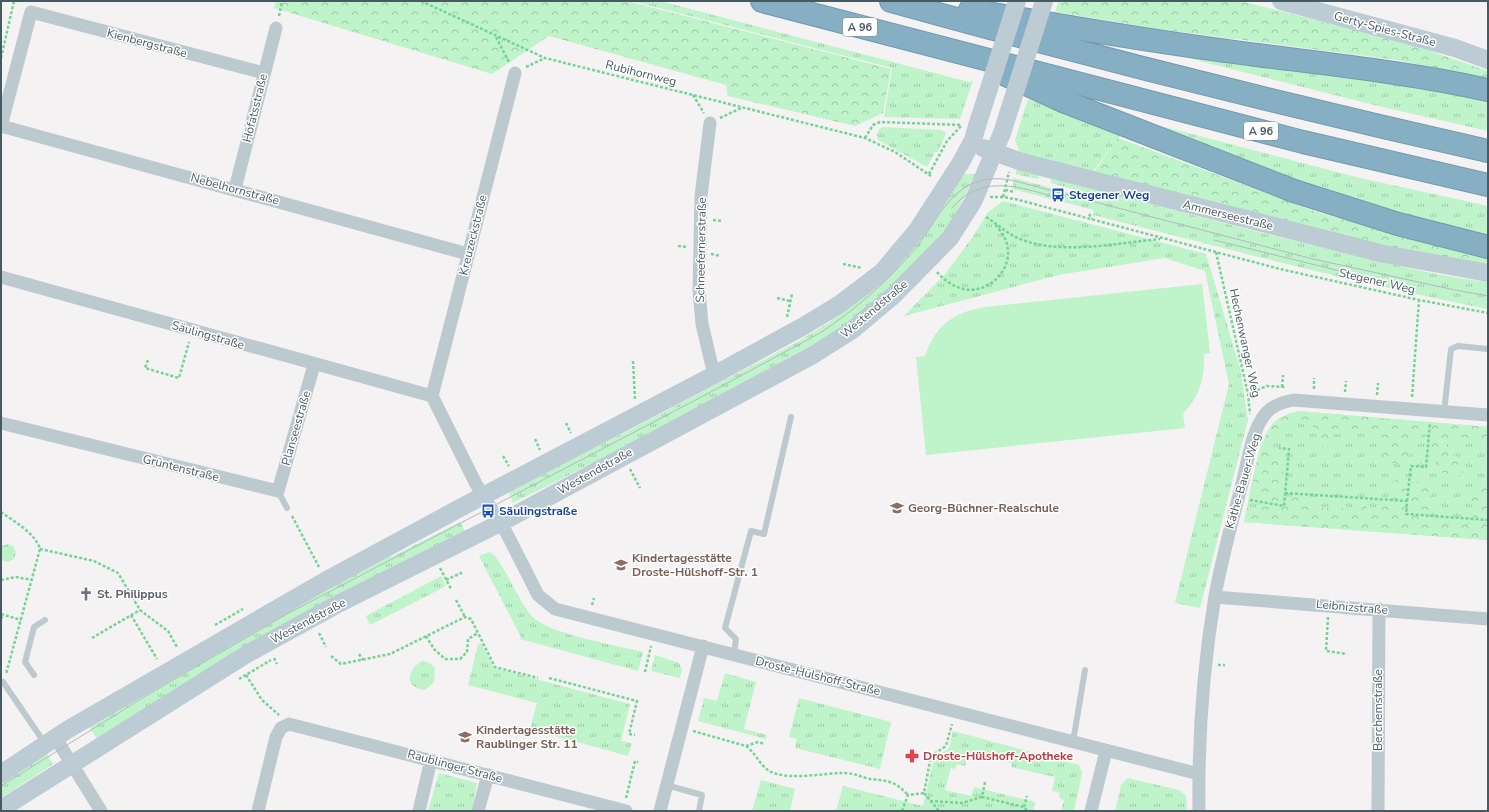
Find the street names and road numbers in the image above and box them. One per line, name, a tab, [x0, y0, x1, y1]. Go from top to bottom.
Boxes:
street label: Gerty-Spies-Straße	[1332, 8, 1438, 50]
road number: A 96	[843, 18, 877, 36]
street label: Kienbergstraße	[105, 25, 189, 61]
street label: Rubihornweg	[604, 56, 678, 90]
street label: Höfatsstraße	[239, 72, 271, 144]
road number: A 96	[1244, 122, 1278, 140]
street label: Nebelhornstraße	[189, 169, 281, 209]
street label: Kreuzeckstraße	[455, 193, 491, 277]
street label: Ammerseestraße	[1181, 196, 1275, 234]
street label: Schneefernerstraße	[692, 197, 710, 303]
street label: Stegener Weg	[1337, 264, 1417, 298]
street label: Westendstraße	[837, 276, 911, 342]
street label: Hechenwanger Weg	[1226, 287, 1264, 399]
street label: Säulingstraße	[170, 317, 246, 353]
street label: Planseestraße	[278, 389, 314, 467]
street label: Käthe-Bauer-Weg	[1222, 431, 1264, 531]
street label: Westendstraße	[555, 444, 635, 498]
street label: Grüntenstraße	[141, 451, 221, 485]
street label: Westendstraße	[268, 594, 348, 648]
street label: Leibnizstraße	[1315, 596, 1389, 618]
street label: Droste-Hülshoff-Straße	[754, 653, 882, 699]
street label: Berchemstraße	[1370, 669, 1386, 751]
street label: Raublinger Straße	[406, 746, 504, 786]

